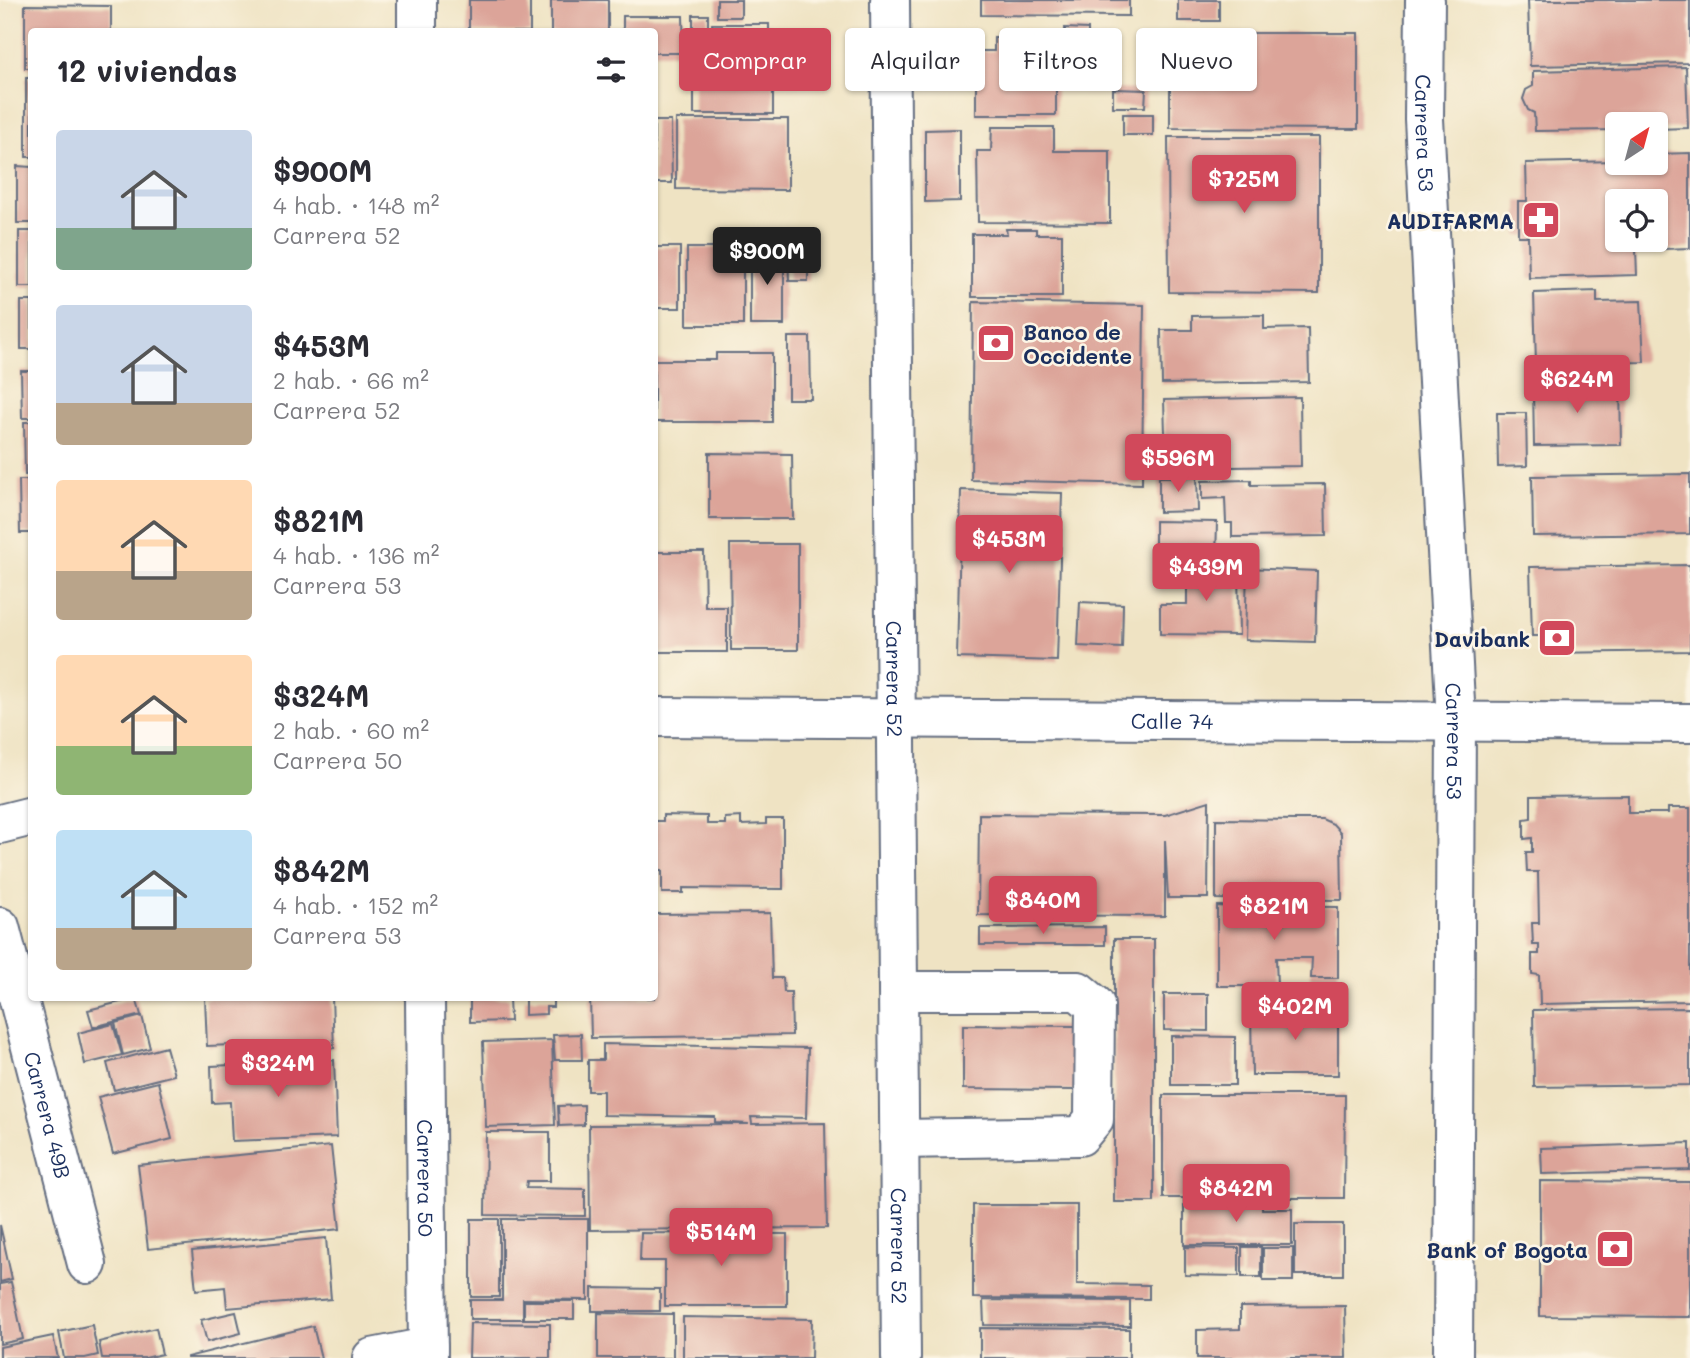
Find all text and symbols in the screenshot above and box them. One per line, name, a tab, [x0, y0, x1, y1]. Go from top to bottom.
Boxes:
chip: Comprar	[679, 28, 831, 91]
chip: Alquilar	[845, 28, 985, 91]
chip: Filtros	[999, 28, 1122, 91]
chip: Nuevo	[1136, 28, 1257, 91]
text: 12 viviendas	[56, 50, 237, 90]
icon: filters	[592, 51, 630, 89]
street label: Carrera 53	[1410, 74, 1441, 192]
north arrow	[1605, 112, 1668, 175]
map controls	[1605, 112, 1668, 252]
text: $900M	[273, 150, 372, 190]
pin: $725M	[1195, 156, 1293, 215]
icon: home	[112, 158, 196, 242]
text: $725M	[1208, 163, 1280, 193]
button: locate	[1605, 189, 1668, 252]
text: 4 hab. · 148 m²	[273, 190, 439, 220]
pharmacy icon: AUDIFARMA	[1520, 199, 1562, 241]
place label: AUDIFARMA	[1387, 207, 1514, 234]
text: Carrera 52	[273, 220, 401, 250]
pin: $900M	[718, 228, 816, 287]
text: $900M	[729, 235, 805, 265]
place label: Banco de Occidente	[1023, 318, 1132, 369]
bank icon: Banco de Occidente	[975, 322, 1017, 364]
text: $453M	[273, 325, 370, 365]
icon: home	[112, 333, 196, 417]
pin: $624M	[1528, 356, 1626, 415]
text: $624M	[1540, 363, 1614, 393]
text: 2 hab. · 66 m²	[273, 365, 429, 395]
text: Carrera 52	[273, 395, 401, 425]
pin: $596M	[1129, 434, 1227, 494]
text: $596M	[1141, 442, 1215, 472]
text: $821M	[273, 500, 364, 540]
icon: home	[112, 508, 196, 592]
pin: $453M	[960, 516, 1058, 575]
text: $453M	[972, 523, 1046, 553]
text: 4 hab. · 136 m²	[273, 540, 439, 570]
pin: $439M	[1157, 544, 1255, 603]
text: $439M	[1168, 551, 1244, 581]
text: Carrera 53	[273, 570, 401, 600]
bank icon: Davibank	[1536, 617, 1578, 659]
street label: Carrera 52	[882, 621, 909, 737]
place label: Davibank	[1434, 625, 1530, 652]
text: $324M	[273, 675, 370, 715]
street label: Carrera 53	[1440, 682, 1469, 800]
icon: home	[112, 683, 196, 767]
street label: Calle 74	[1131, 706, 1214, 734]
text: 2 hab. · 60 m²	[273, 715, 429, 745]
text: Carrera 50	[273, 745, 402, 775]
text: $842M	[273, 850, 370, 890]
icon: home	[112, 858, 196, 942]
pin: $840M	[994, 876, 1092, 936]
pin: $821M	[1225, 883, 1323, 942]
text: $840M	[1005, 884, 1081, 914]
text: 4 hab. · 152 m²	[273, 890, 438, 920]
text: $821M	[1239, 890, 1309, 920]
text: Carrera 53	[273, 920, 401, 950]
pin: $402M	[1246, 982, 1344, 1042]
text: $402M	[1257, 990, 1333, 1020]
pin: $324M	[229, 1040, 327, 1099]
text: $324M	[241, 1047, 315, 1077]
street label: Carrera 49B	[19, 1048, 78, 1181]
street label: Carrera 50	[413, 1119, 440, 1237]
pin: $842M	[1187, 1164, 1285, 1224]
text: $842M	[1199, 1172, 1273, 1202]
street label: Carrera 52	[886, 1188, 914, 1304]
pin: $514M	[672, 1208, 770, 1268]
text: $514M	[685, 1216, 757, 1246]
bank icon: Bank of Bogota	[1594, 1228, 1636, 1270]
place label: Bank of Bogota	[1426, 1236, 1588, 1263]

